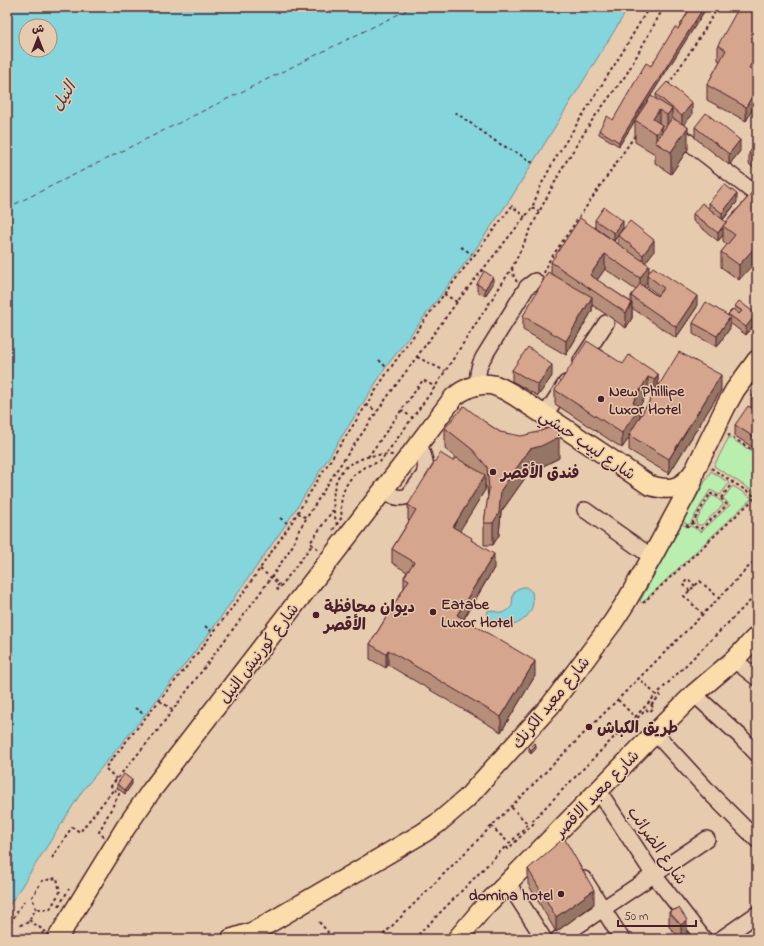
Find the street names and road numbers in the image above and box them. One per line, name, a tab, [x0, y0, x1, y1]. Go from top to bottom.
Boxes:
street label: شارع لبيب حبشي	[533, 404, 640, 488]
street label: شارع كورنيش النيل	[214, 599, 306, 710]
street label: شارع معبد الكرنك	[507, 652, 596, 755]
street label: شارع معبد الاقصر	[548, 745, 646, 845]
street label: شارع الضرائب	[620, 802, 692, 890]

